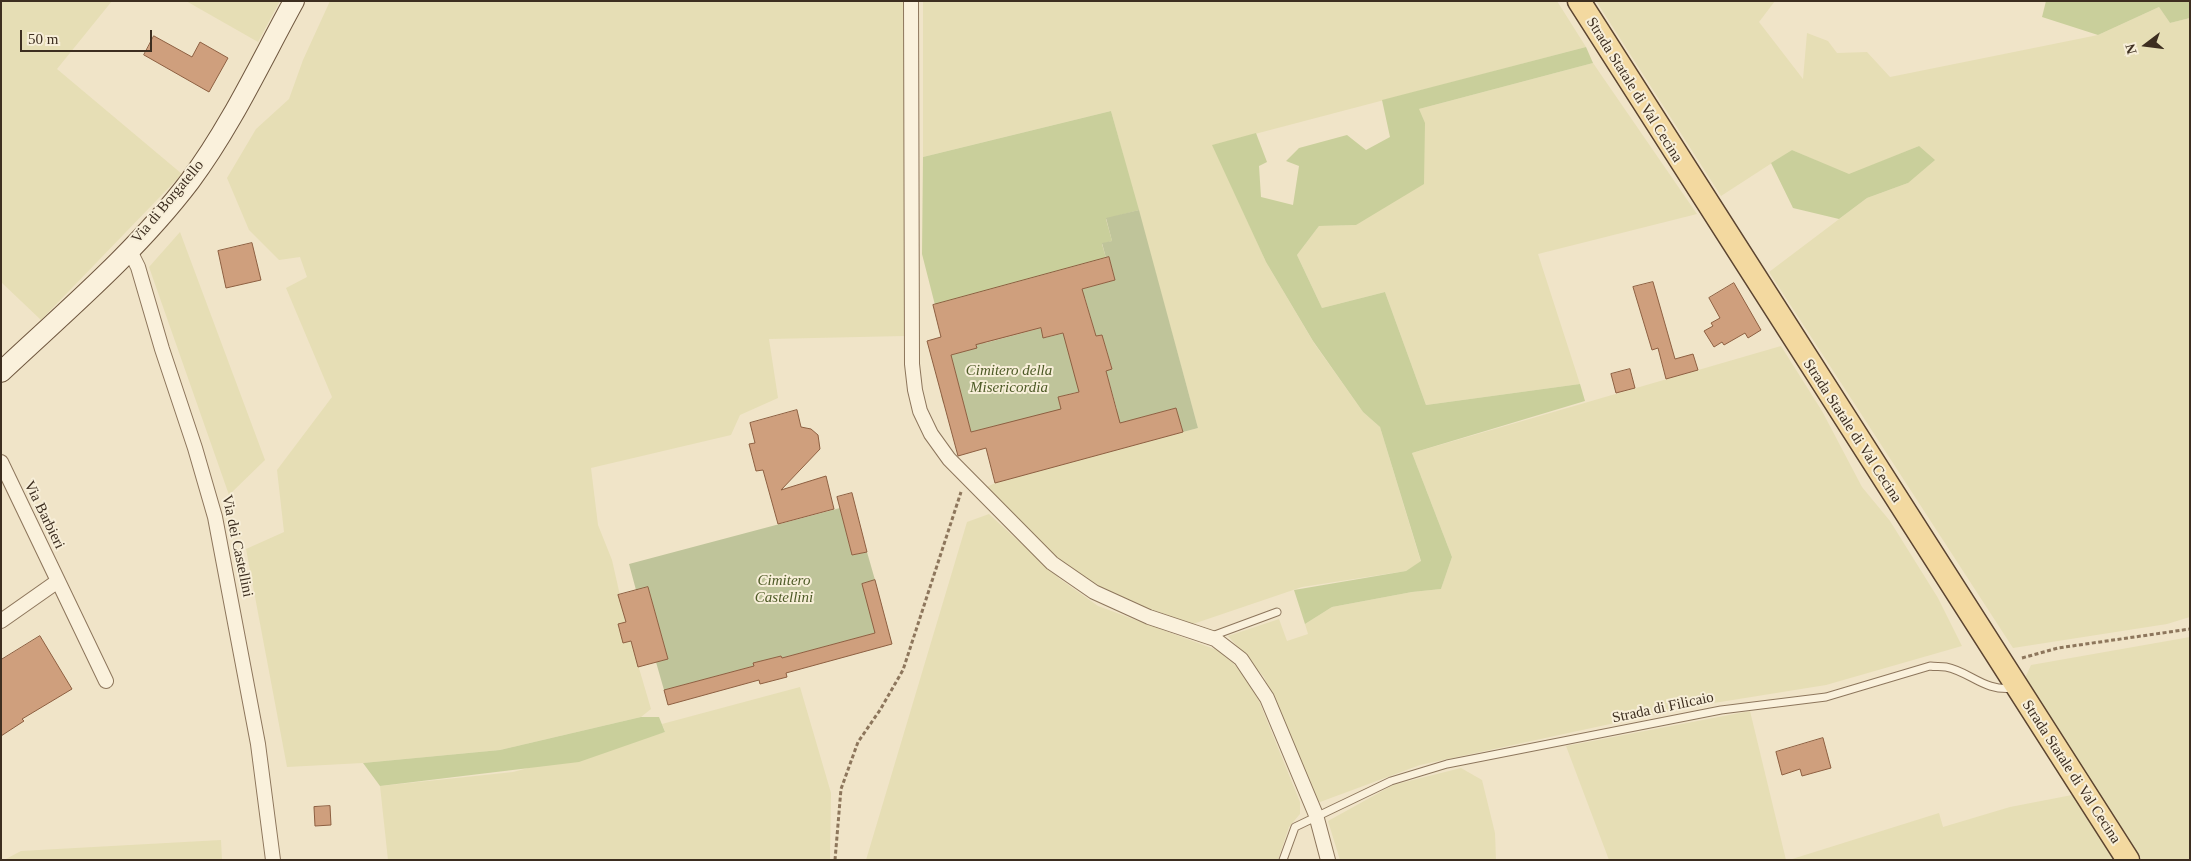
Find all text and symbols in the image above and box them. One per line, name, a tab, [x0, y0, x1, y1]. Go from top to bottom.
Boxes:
street label: Strada Statale di Val Cecina	[1582, 14, 1686, 166]
scale bar	[22, 20, 155, 52]
north arrow	[2121, 20, 2171, 70]
text: 50 m	[28, 31, 58, 47]
text: N	[2122, 42, 2140, 56]
street label: Via di Borgatello	[128, 157, 208, 247]
street label: Strada Statale di Val Cecina	[1799, 356, 1905, 506]
park label: Cimitero della Misericordia	[966, 362, 1052, 397]
street label: Via Barbieri	[20, 478, 68, 552]
street label: Via dei Castellini	[217, 493, 257, 599]
park label: Cimitero Castellini	[755, 572, 813, 607]
street label: Strada di Filicaio	[1611, 688, 1715, 728]
street label: Strada Statale di Val Cecina	[2018, 697, 2124, 847]

